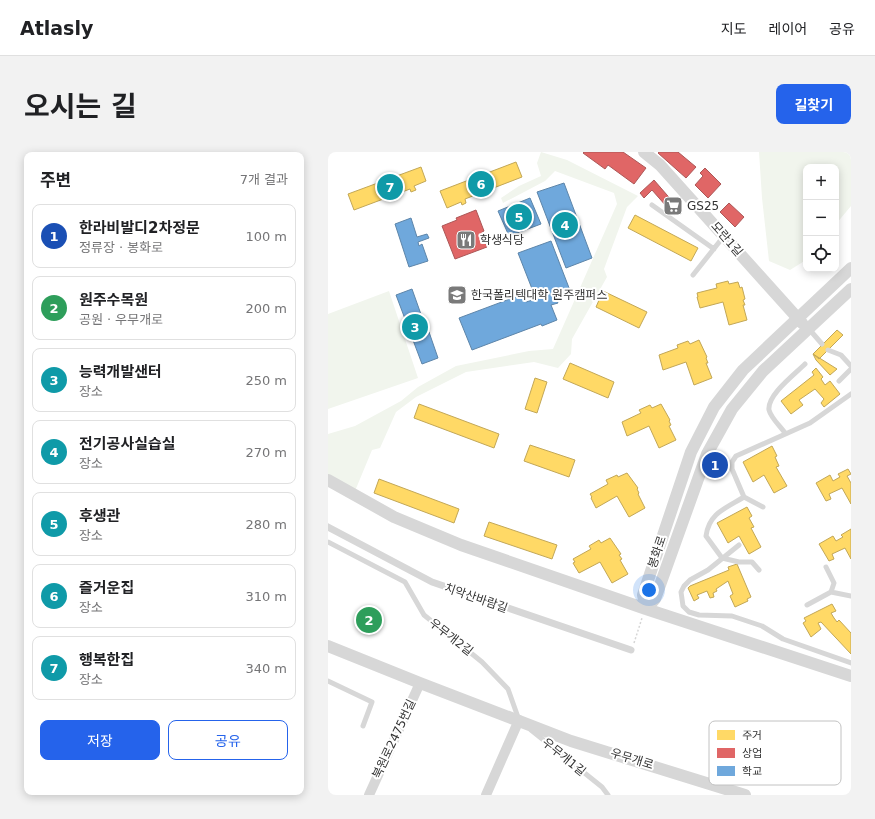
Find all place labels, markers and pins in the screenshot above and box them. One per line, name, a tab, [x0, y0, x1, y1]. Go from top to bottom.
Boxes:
pin: 6	[468, 169, 494, 199]
pin: 7	[377, 172, 403, 202]
supermarket icon: GS25	[662, 195, 684, 217]
place label: GS25	[687, 199, 719, 213]
pin: 5	[506, 202, 532, 232]
pin: 4	[552, 210, 578, 240]
restaurant icon: 학생식당	[455, 229, 477, 251]
place label: 학생식당	[480, 233, 524, 247]
school or university icon: 한국폴리텍대학 원주캠퍼스	[446, 284, 468, 306]
place label: 한국폴리텍대학 원주캠퍼스	[471, 288, 607, 302]
pin: 3	[402, 312, 428, 342]
pin: 1	[702, 450, 728, 480]
pin: 2	[356, 605, 382, 635]

